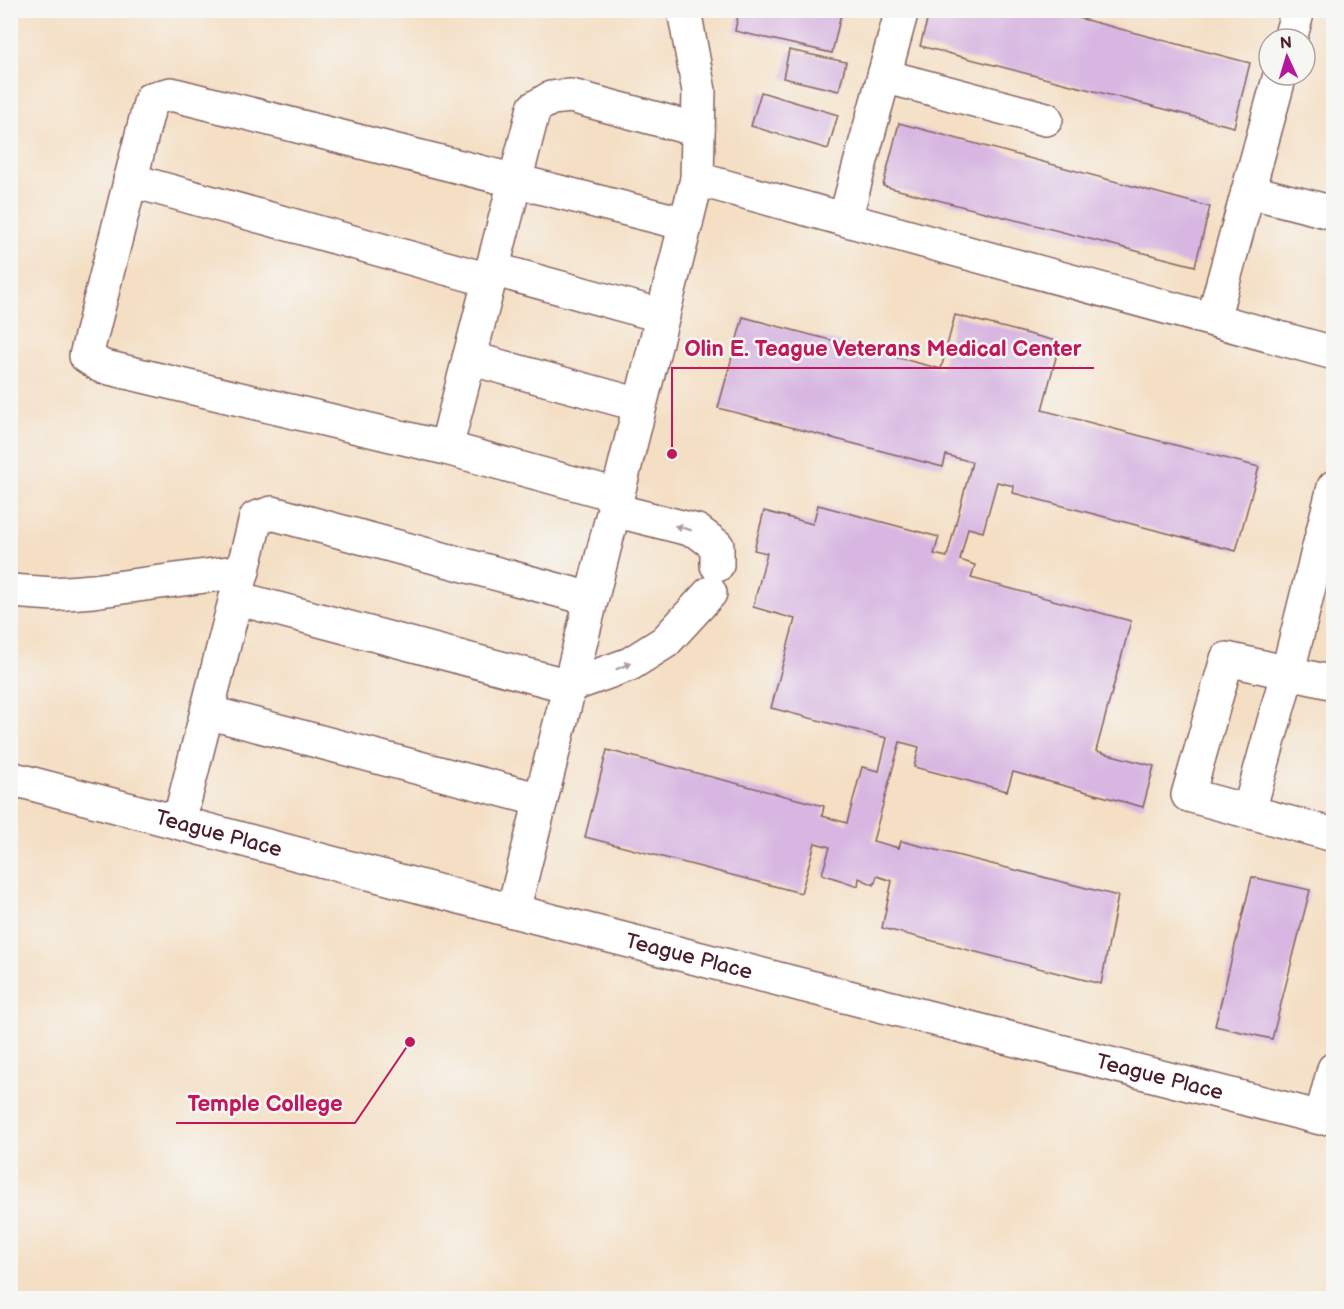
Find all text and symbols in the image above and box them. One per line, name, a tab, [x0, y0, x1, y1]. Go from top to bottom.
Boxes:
north arrow	[1257, 27, 1317, 87]
text: N	[1279, 34, 1293, 53]
callout: Olin E. Teague Veterans Medical Center	[672, 328, 1094, 368]
text: Olin E. Teague Veterans Medical Center	[684, 336, 1082, 363]
one-way arrow	[674, 522, 692, 532]
one-way arrow	[615, 661, 633, 670]
street label: Teague Place	[153, 805, 285, 862]
street label: Teague Place	[623, 928, 755, 984]
street label: Teague Place	[1094, 1048, 1226, 1105]
callout: Temple College	[176, 1083, 355, 1123]
text: Temple College	[187, 1091, 343, 1118]

